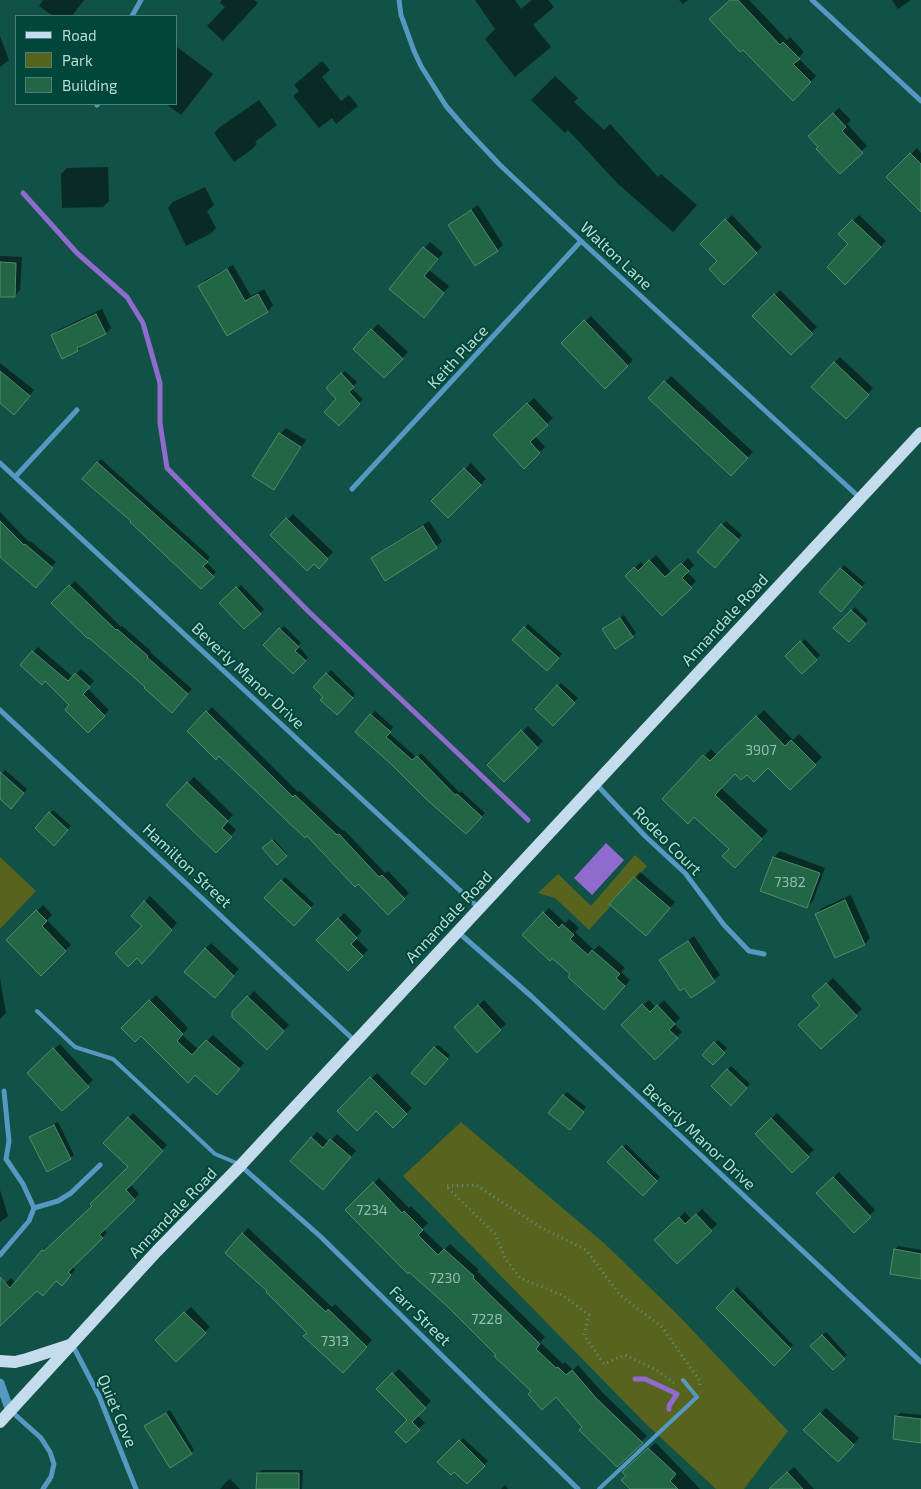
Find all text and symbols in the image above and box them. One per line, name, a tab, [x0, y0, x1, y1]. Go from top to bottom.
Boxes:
legend	[15, 15, 178, 105]
text: Road	[62, 26, 97, 44]
text: Park	[62, 51, 93, 69]
text: Building	[62, 76, 117, 94]
street label: Walton Lane	[576, 218, 656, 294]
street label: Keith Place	[424, 321, 492, 393]
street label: Annandale Road	[678, 570, 772, 670]
street label: Beverly Manor Drive	[188, 619, 308, 733]
house number: 3907	[745, 742, 777, 758]
street label: Rodeo Court	[629, 803, 705, 879]
street label: Hamilton Street	[139, 820, 235, 912]
street label: Annandale Road	[402, 867, 496, 967]
house number: 7382	[774, 874, 806, 890]
street label: Beverly Manor Drive	[639, 1080, 759, 1194]
street label: Annandale Road	[125, 1164, 221, 1262]
house number: 7234	[356, 1202, 388, 1218]
house number: 7230	[429, 1270, 461, 1286]
street label: Farr Street	[385, 1282, 455, 1350]
house number: 7228	[471, 1311, 503, 1327]
house number: 7313	[321, 1333, 349, 1349]
street label: Quiet Cove	[93, 1372, 141, 1450]

